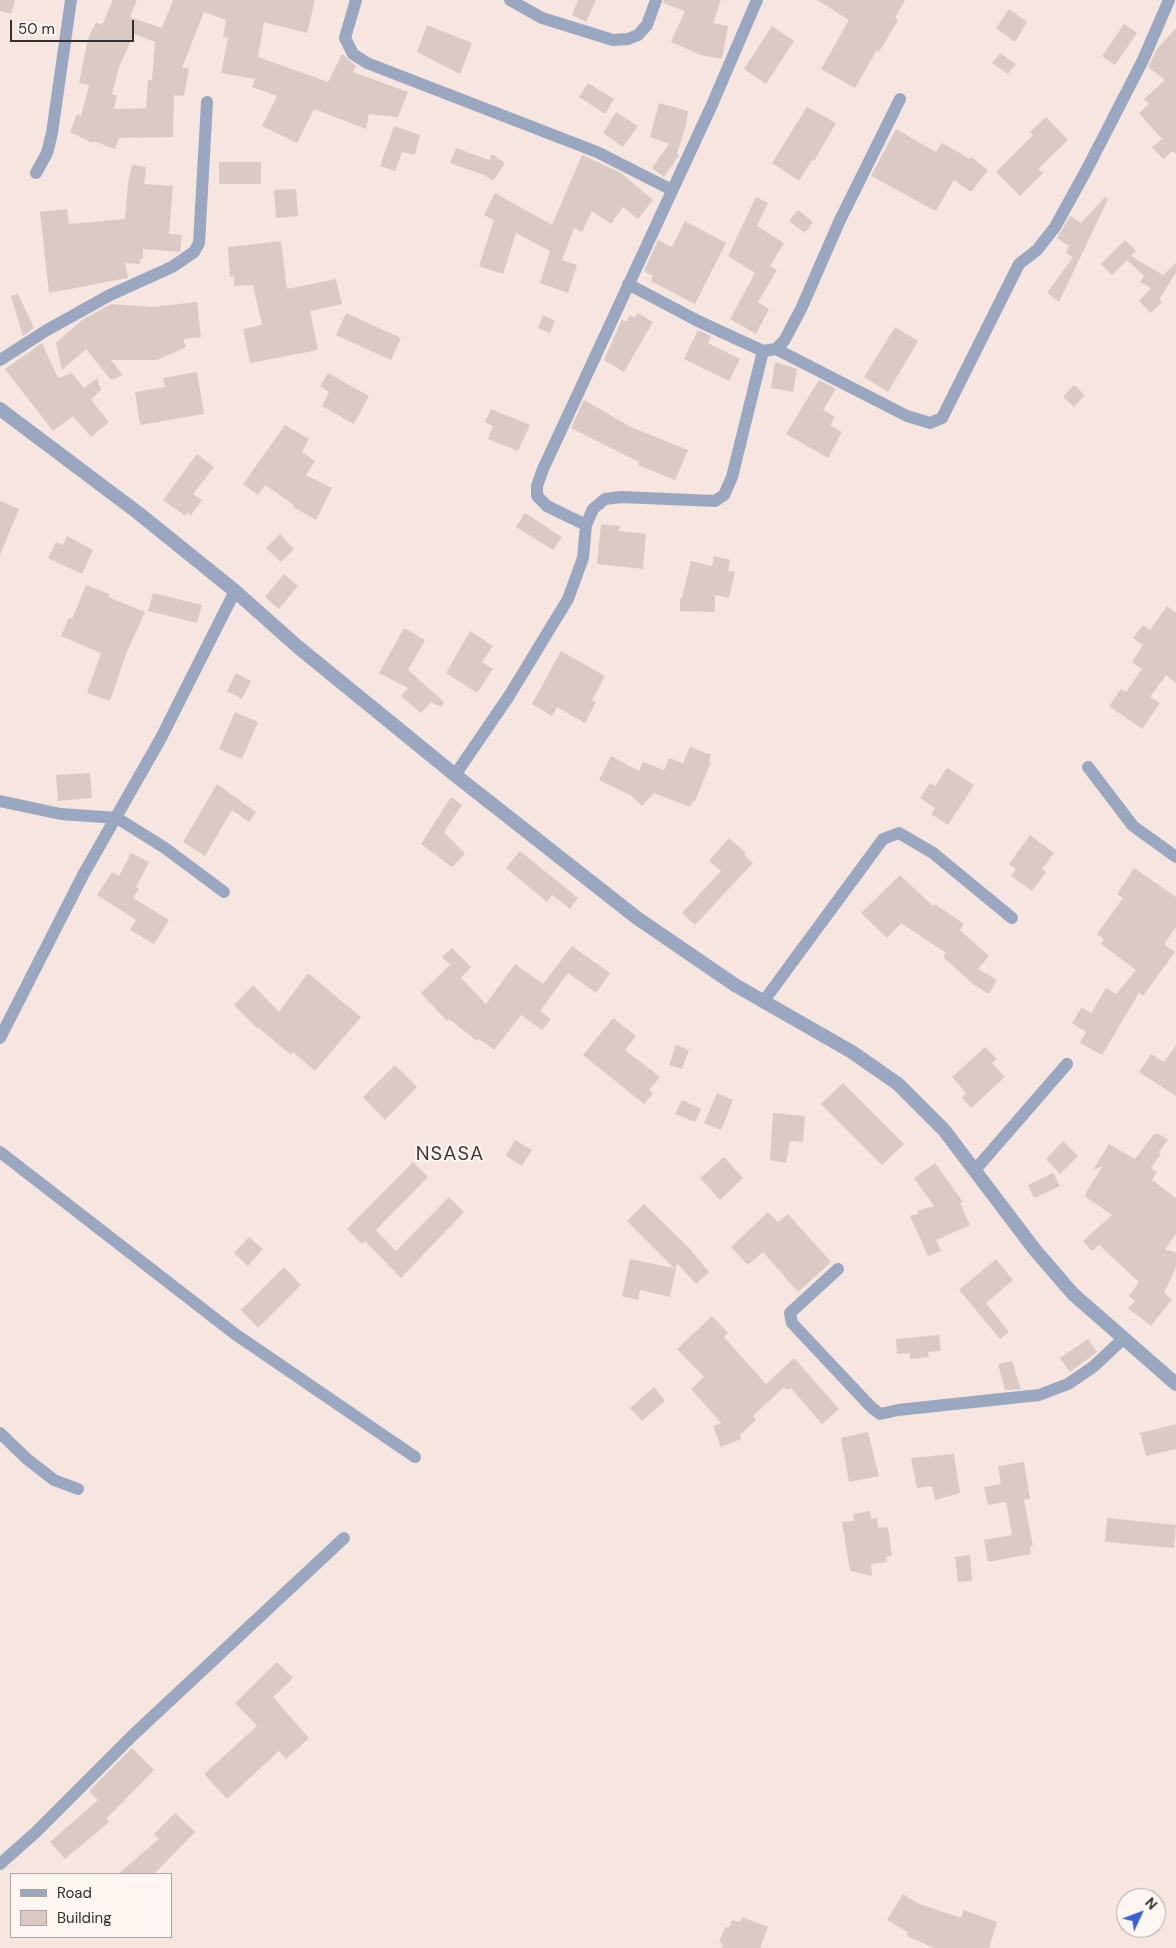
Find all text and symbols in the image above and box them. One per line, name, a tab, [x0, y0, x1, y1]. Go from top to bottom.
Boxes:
scale bar	[12, 10, 136, 42]
text: 50 m	[18, 19, 55, 39]
district label: NSASA	[415, 1143, 485, 1167]
legend	[10, 1873, 172, 1938]
text: Road	[57, 1883, 92, 1903]
north arrow	[1116, 1888, 1166, 1938]
text: N	[1141, 1894, 1161, 1913]
text: Building	[57, 1908, 112, 1928]

